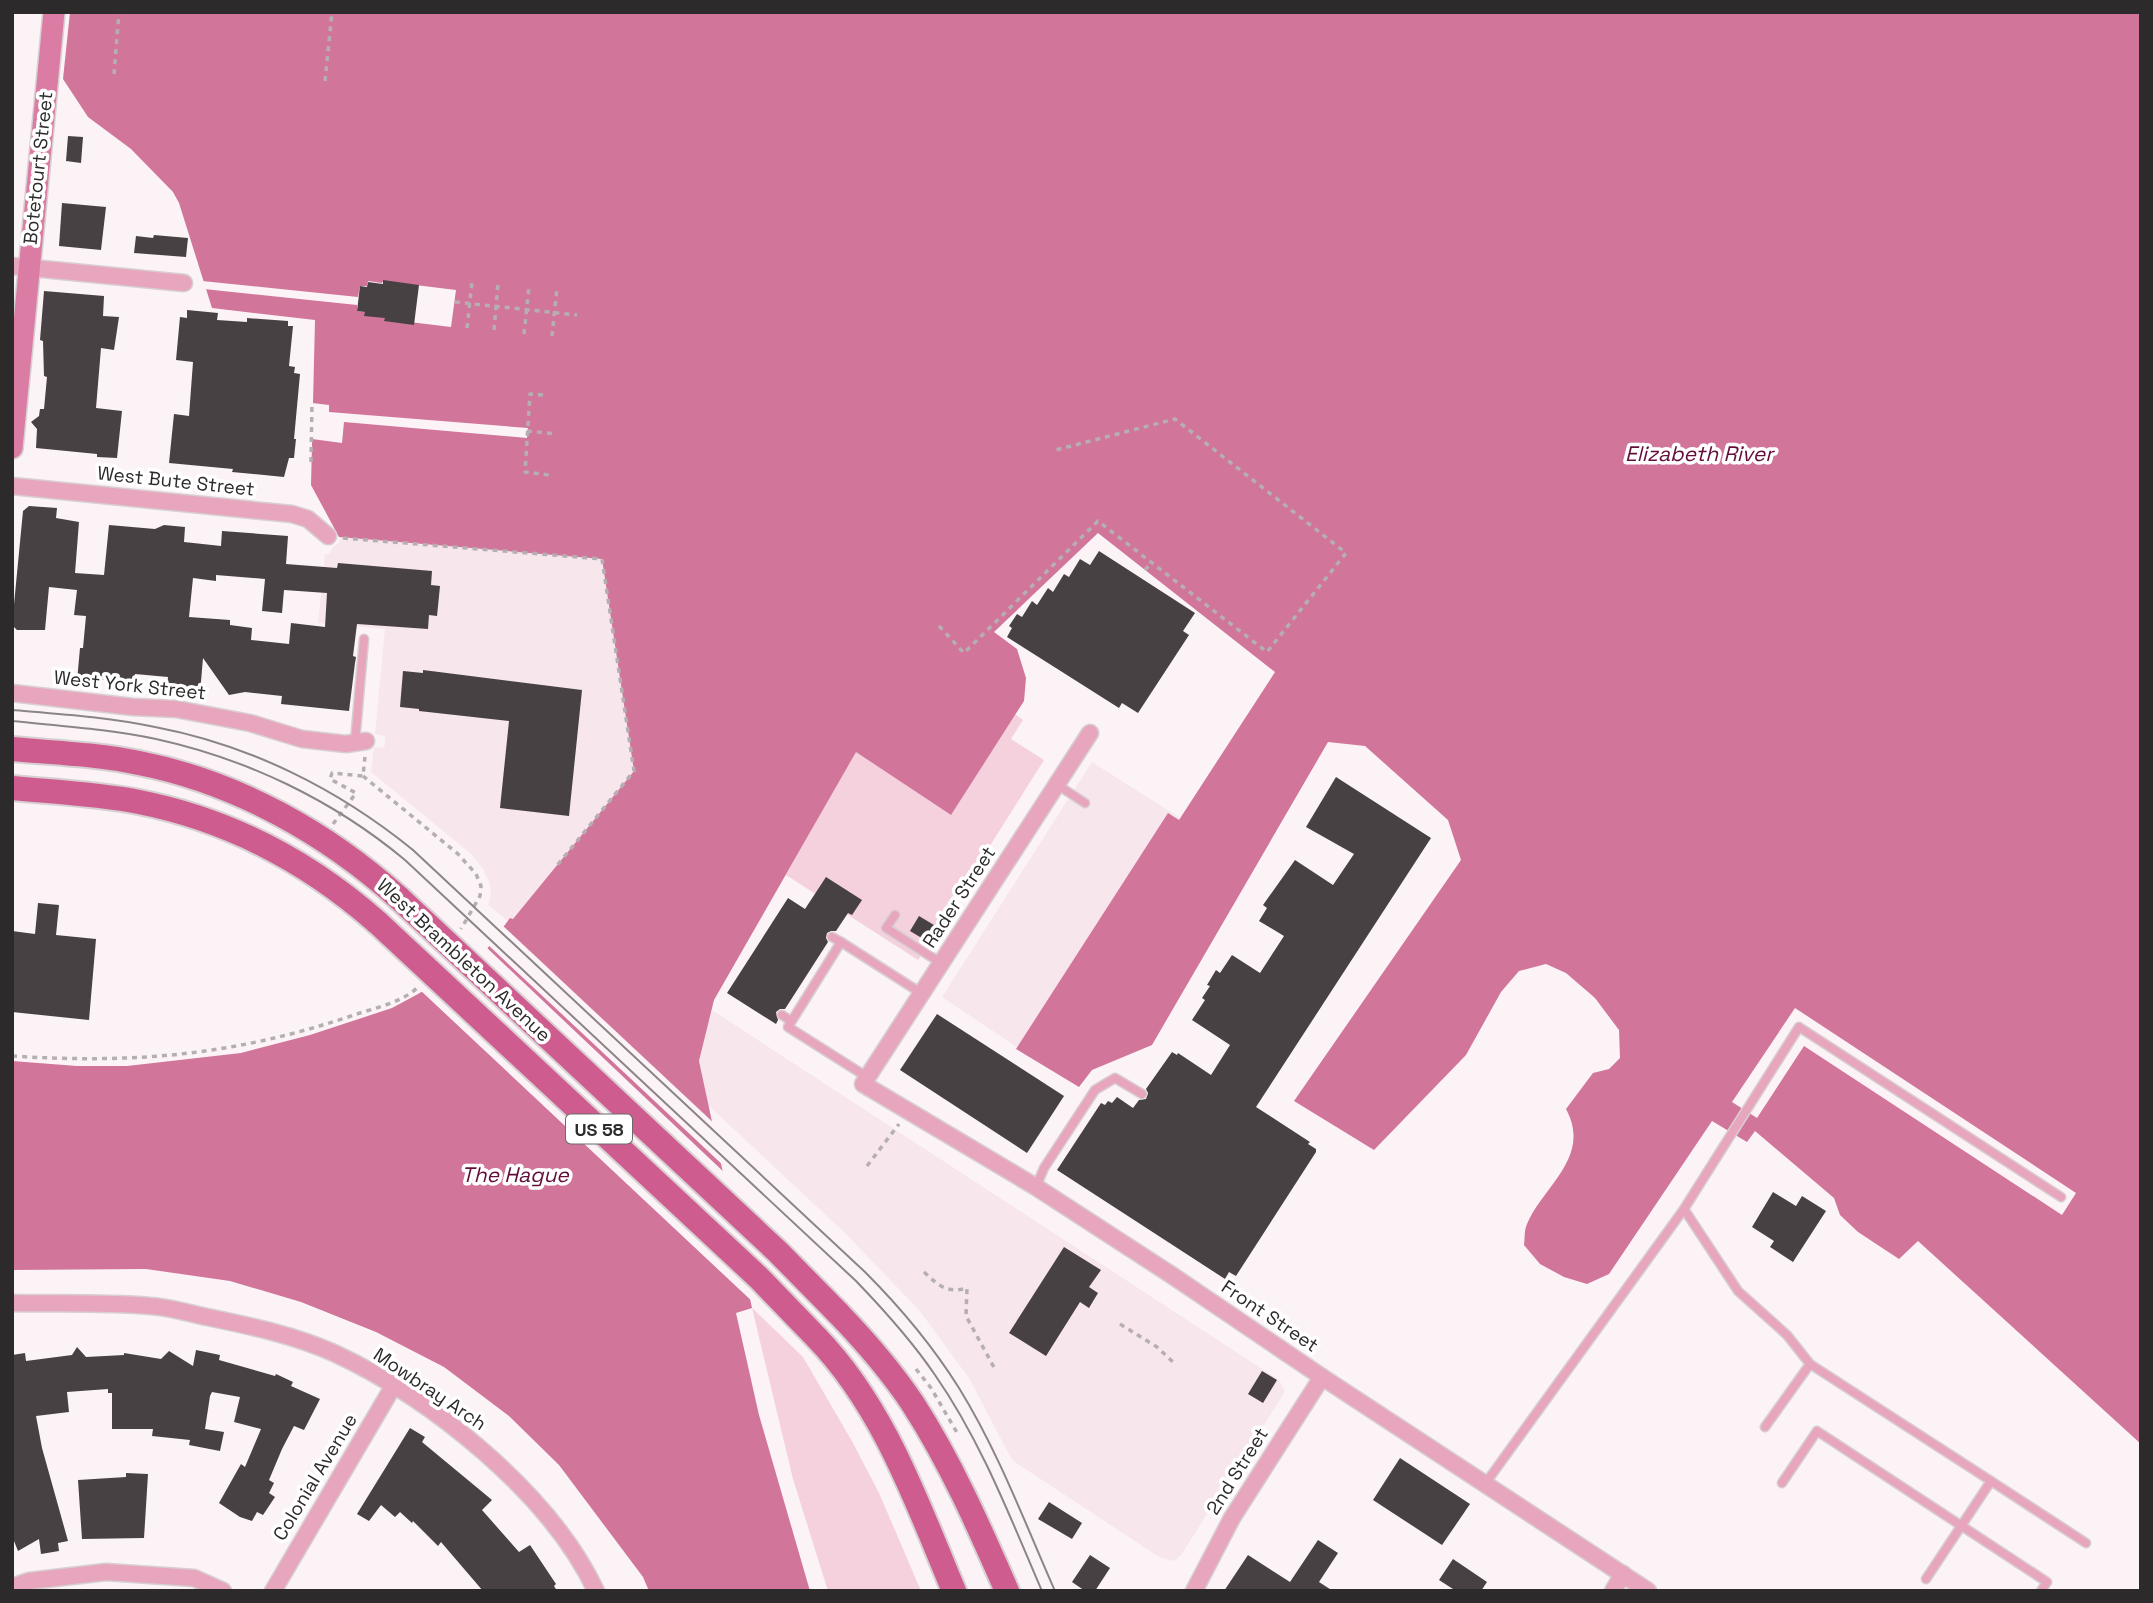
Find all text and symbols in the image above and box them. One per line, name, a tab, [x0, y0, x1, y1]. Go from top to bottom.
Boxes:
street label: Botetourt Street	[18, 90, 58, 246]
water label: Elizabeth River	[1625, 440, 1775, 467]
street label: West Bute Street	[96, 460, 256, 502]
street label: West York Street	[53, 665, 207, 705]
street label: Rader Street	[917, 841, 1001, 953]
street label: West Brambleton Avenue	[372, 873, 556, 1047]
road number: US 58	[566, 1114, 632, 1144]
water label: The Hague	[461, 1161, 570, 1188]
street label: Front Street	[1217, 1274, 1323, 1358]
street label: Mowbray Arch	[369, 1342, 491, 1436]
street label: Colonial Avenue	[267, 1409, 363, 1545]
street label: 2nd Street	[1200, 1423, 1274, 1519]

